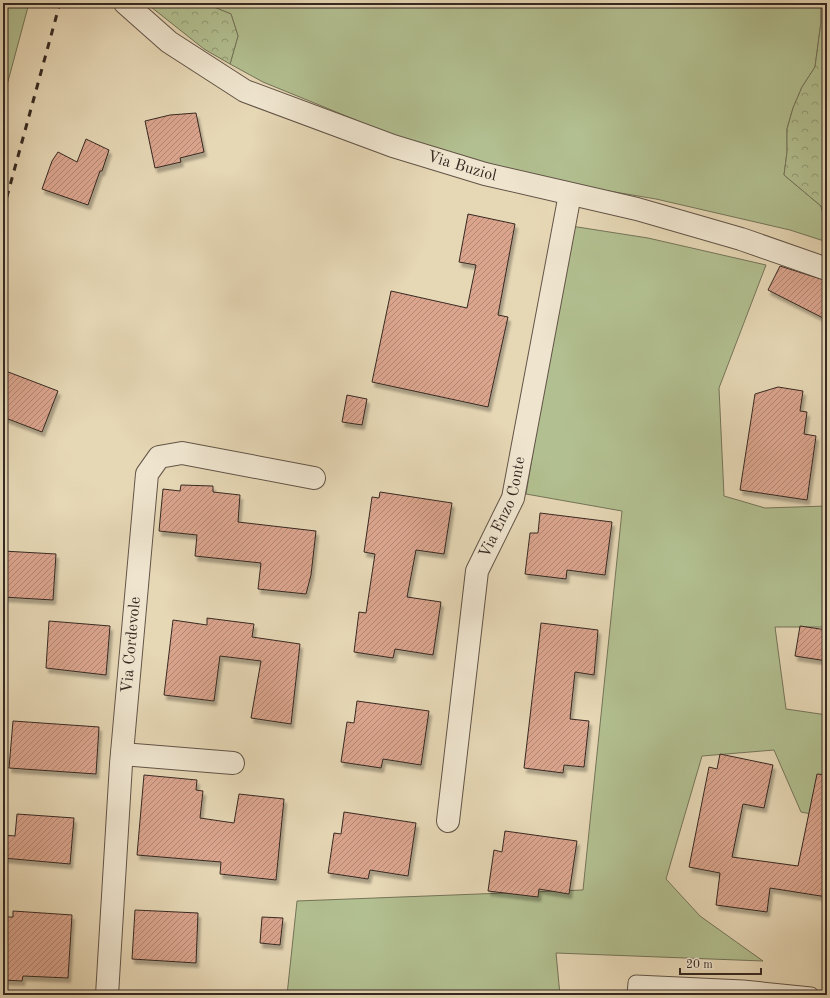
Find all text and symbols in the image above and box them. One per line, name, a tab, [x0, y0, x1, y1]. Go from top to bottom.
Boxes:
street label: Via Buziol	[425, 149, 498, 184]
street label: Via Enzo Conte	[477, 455, 529, 561]
street label: Via Cordevole	[119, 596, 144, 694]
scale bar	[680, 950, 761, 976]
text: 20 m	[686, 959, 713, 971]

